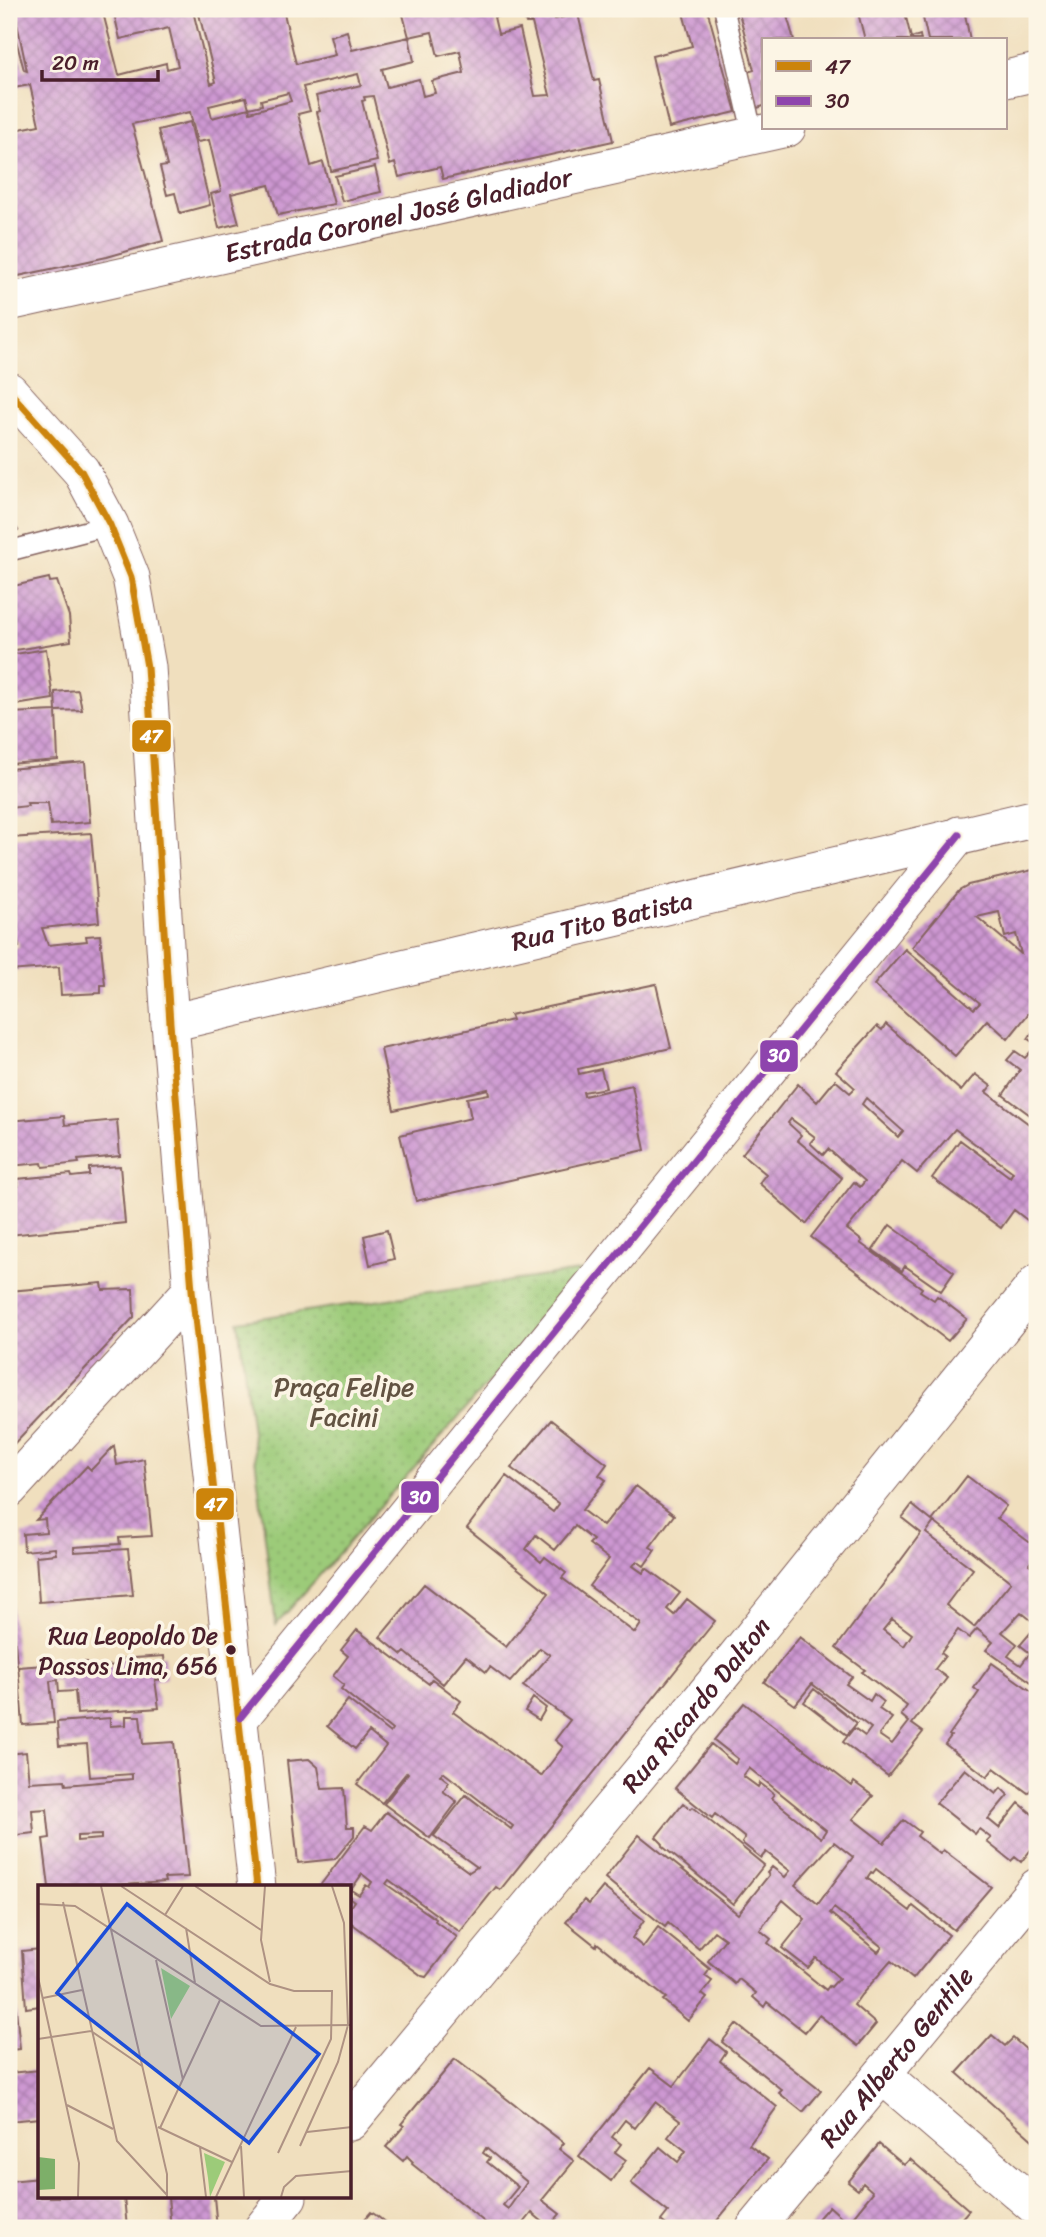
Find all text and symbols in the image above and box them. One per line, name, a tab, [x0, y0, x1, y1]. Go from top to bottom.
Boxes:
scale bar	[42, 38, 158, 82]
legend	[762, 38, 1007, 130]
text: 20 m	[52, 44, 99, 82]
text: 47	[825, 48, 852, 86]
text: 30	[825, 82, 850, 120]
street label: Estrada Coronel José Gladiador	[220, 153, 578, 276]
line badge: 47	[131, 719, 172, 753]
text: 47	[139, 720, 165, 753]
street label: Rua Tito Batista	[507, 877, 698, 965]
line badge: 30	[759, 1039, 799, 1073]
text: 30	[767, 1039, 790, 1072]
park label: Praça Felipe Facini	[274, 1364, 414, 1440]
line badge: 30	[400, 1480, 440, 1514]
text: 30	[408, 1481, 431, 1514]
line badge: 47	[195, 1487, 235, 1521]
text: 47	[203, 1488, 229, 1521]
street label: Rua Ricardo Dalton	[609, 1606, 783, 1804]
place label: Rua Leopoldo De Passos Lima, 656	[38, 1615, 218, 1687]
marker: Rua Leopoldo De Passos Lima, 656	[224, 1643, 238, 1657]
inset map	[38, 1885, 352, 2198]
street label: Rua Alberto Gentile	[807, 1956, 986, 2158]

